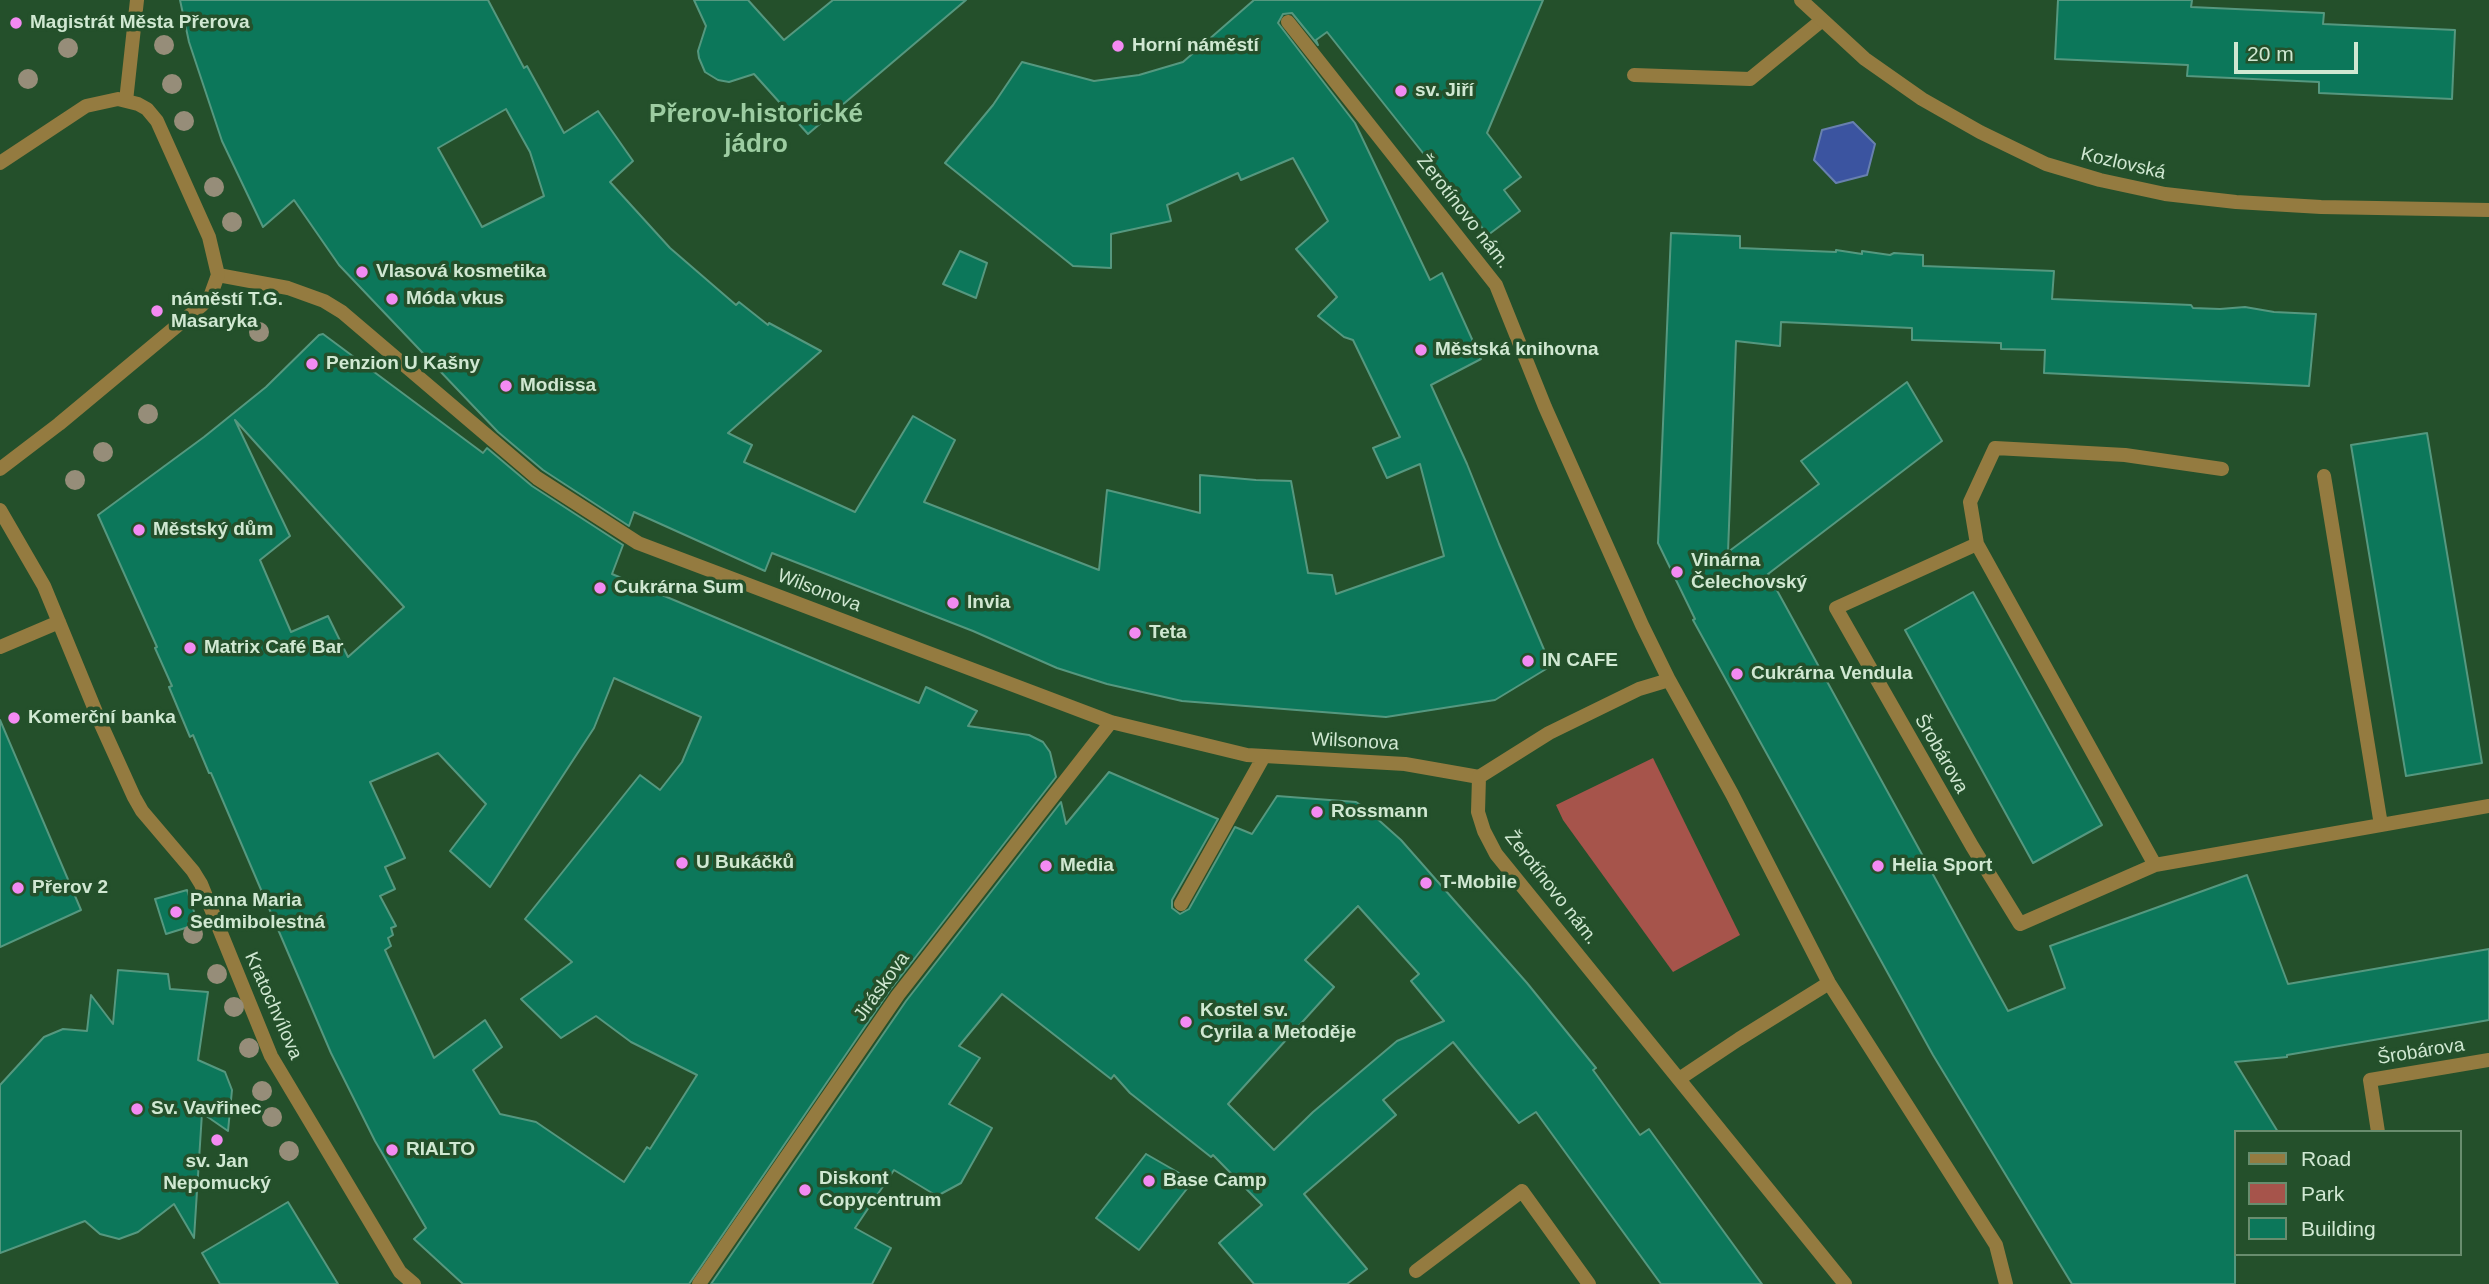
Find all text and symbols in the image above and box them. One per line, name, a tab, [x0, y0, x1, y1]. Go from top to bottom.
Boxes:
place label: Magistrát Města Přerova	[30, 12, 250, 34]
marker: Magistrát Města Přerova	[8, 15, 24, 31]
scale bar	[2237, 28, 2361, 72]
place label: Horní náměstí	[1132, 35, 1259, 57]
marker: Horní náměstí	[1110, 38, 1126, 54]
text: 20 m	[2247, 42, 2294, 65]
place label: sv. Jiří	[1415, 80, 1474, 102]
marker: sv. Jiří	[1393, 83, 1409, 99]
district label: Přerov-historické jádro	[649, 99, 863, 160]
street label: Kozlovská	[2078, 143, 2168, 185]
street label: Žerotínovo nám.	[1411, 150, 1515, 274]
place label: Vlasová kosmetika	[376, 261, 546, 283]
marker: Vlasová kosmetika	[354, 264, 370, 280]
place label: Móda vkus	[406, 288, 504, 310]
place label: náměstí T.G. Masaryka	[171, 289, 283, 333]
marker: Móda vkus	[384, 291, 400, 307]
marker: náměstí T.G. Masaryka	[149, 303, 165, 319]
place label: Městská knihovna	[1435, 339, 1599, 361]
marker: Městská knihovna	[1413, 342, 1429, 358]
place label: Penzion U Kašny	[326, 353, 480, 375]
marker: Penzion U Kašny	[304, 356, 320, 372]
place label: Modissa	[520, 375, 596, 397]
marker: Modissa	[498, 378, 514, 394]
place label: Městský dům	[153, 519, 273, 541]
marker: Městský dům	[131, 522, 147, 538]
place label: Vinárna Čelechovský	[1691, 550, 1807, 594]
marker: Vinárna Čelechovský	[1669, 564, 1685, 580]
street label: Wilsonova	[774, 565, 864, 617]
place label: Cukrárna Sum	[614, 577, 744, 599]
marker: Cukrárna Sum	[592, 580, 608, 596]
place label: Invia	[967, 592, 1010, 614]
marker: Invia	[945, 595, 961, 611]
place label: Teta	[1149, 622, 1187, 644]
marker: Teta	[1127, 625, 1143, 641]
place label: Matrix Café Bar	[204, 637, 343, 659]
marker: Matrix Café Bar	[182, 640, 198, 656]
place label: IN CAFE	[1542, 650, 1618, 672]
marker: IN CAFE	[1520, 653, 1536, 669]
place label: Cukrárna Vendula	[1751, 663, 1913, 685]
marker: Cukrárna Vendula	[1729, 666, 1745, 682]
place label: Komerční banka	[28, 707, 176, 729]
marker: Komerční banka	[6, 710, 22, 726]
street label: Šrobárova	[1909, 710, 1973, 798]
street label: Wilsonova	[1311, 728, 1399, 756]
place label: Rossmann	[1331, 801, 1428, 823]
marker: Rossmann	[1309, 804, 1325, 820]
street label: Žerotínovo nám.	[1499, 826, 1603, 950]
place label: U Bukáčků	[696, 852, 794, 874]
marker: U Bukáčků	[674, 855, 690, 871]
place label: Media	[1060, 855, 1114, 877]
place label: Helia Sport	[1892, 855, 1992, 877]
marker: Media	[1038, 858, 1054, 874]
marker: Helia Sport	[1870, 858, 1886, 874]
place label: T-Mobile	[1440, 872, 1517, 894]
marker: T-Mobile	[1418, 875, 1434, 891]
place label: Přerov 2	[32, 877, 108, 899]
marker: Přerov 2	[10, 880, 26, 896]
place label: Panna Maria Sedmibolestná	[190, 890, 325, 934]
marker: Panna Maria Sedmibolestná	[168, 904, 184, 920]
street label: Jiráskova	[849, 948, 915, 1026]
street label: Kratochvílova	[239, 949, 307, 1063]
place label: Kostel sv. Cyrila a Metoděje	[1200, 1000, 1356, 1044]
marker: Kostel sv. Cyrila a Metoděje	[1178, 1014, 1194, 1030]
street label: Šrobárova	[2376, 1034, 2466, 1070]
place label: Sv. Vavřinec	[151, 1098, 262, 1120]
marker: Sv. Vavřinec	[129, 1101, 145, 1117]
legend	[2234, 1130, 2461, 1256]
marker: sv. Jan Nepomucký	[209, 1132, 225, 1148]
place label: RIALTO	[406, 1139, 475, 1161]
marker: RIALTO	[384, 1142, 400, 1158]
text: Road	[2301, 1147, 2351, 1170]
place label: sv. Jan Nepomucký	[163, 1151, 271, 1195]
place label: Diskont Copycentrum	[819, 1168, 941, 1212]
place label: Base Camp	[1163, 1170, 1266, 1192]
marker: Base Camp	[1141, 1173, 1157, 1189]
marker: Diskont Copycentrum	[797, 1182, 813, 1198]
text: Park	[2301, 1182, 2344, 1205]
text: Building	[2301, 1217, 2376, 1240]

